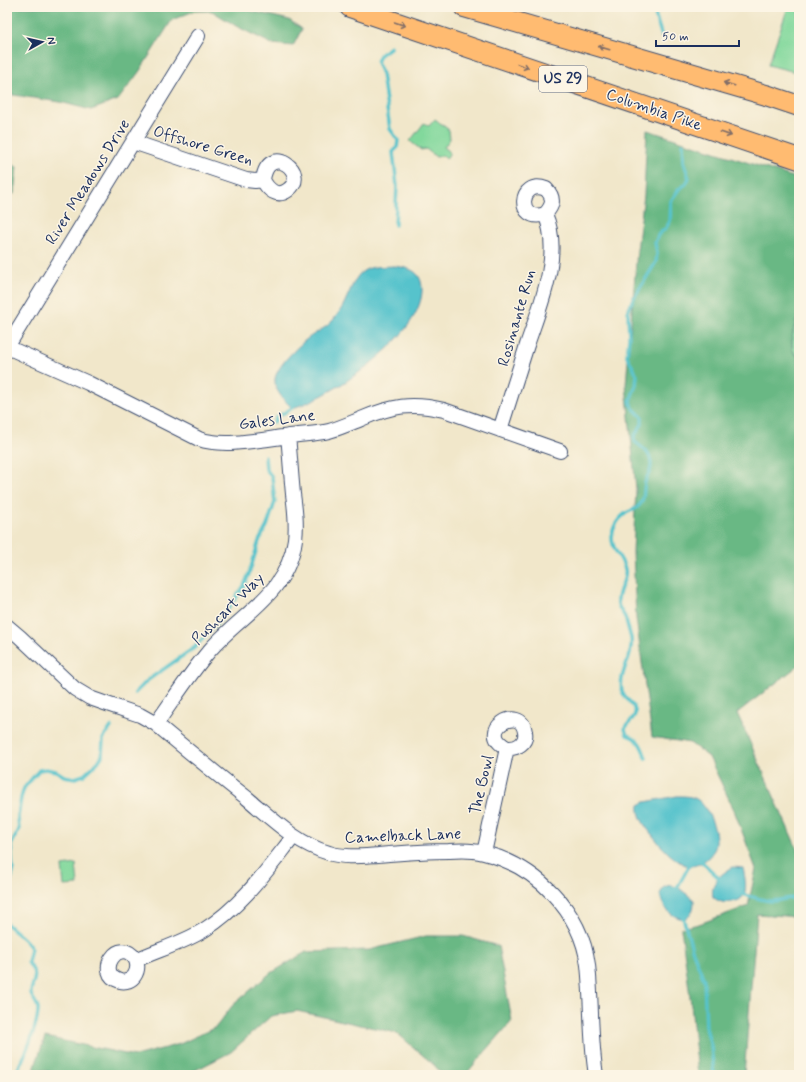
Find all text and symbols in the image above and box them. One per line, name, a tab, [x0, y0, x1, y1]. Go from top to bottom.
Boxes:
one-way arrow	[393, 21, 406, 28]
north arrow	[22, 22, 62, 62]
scale bar	[656, 22, 739, 48]
text: 50 m	[662, 29, 689, 45]
text: N	[43, 36, 58, 45]
one-way arrow	[597, 44, 610, 51]
one-way arrow	[516, 63, 529, 70]
road number: US 29	[539, 66, 587, 92]
one-way arrow	[722, 80, 735, 87]
street label: Columbia Pike	[603, 84, 705, 136]
street label: River Meadows Drive	[41, 115, 135, 249]
street label: Offshore Green	[150, 121, 256, 171]
one-way arrow	[719, 131, 732, 138]
street label: Rosinante Run	[493, 267, 541, 369]
street label: Gales Lane	[238, 405, 316, 435]
street label: Pushcart Way	[187, 568, 269, 650]
street label: The Bowl	[465, 753, 499, 817]
street label: Camelback Lane	[344, 823, 462, 849]

